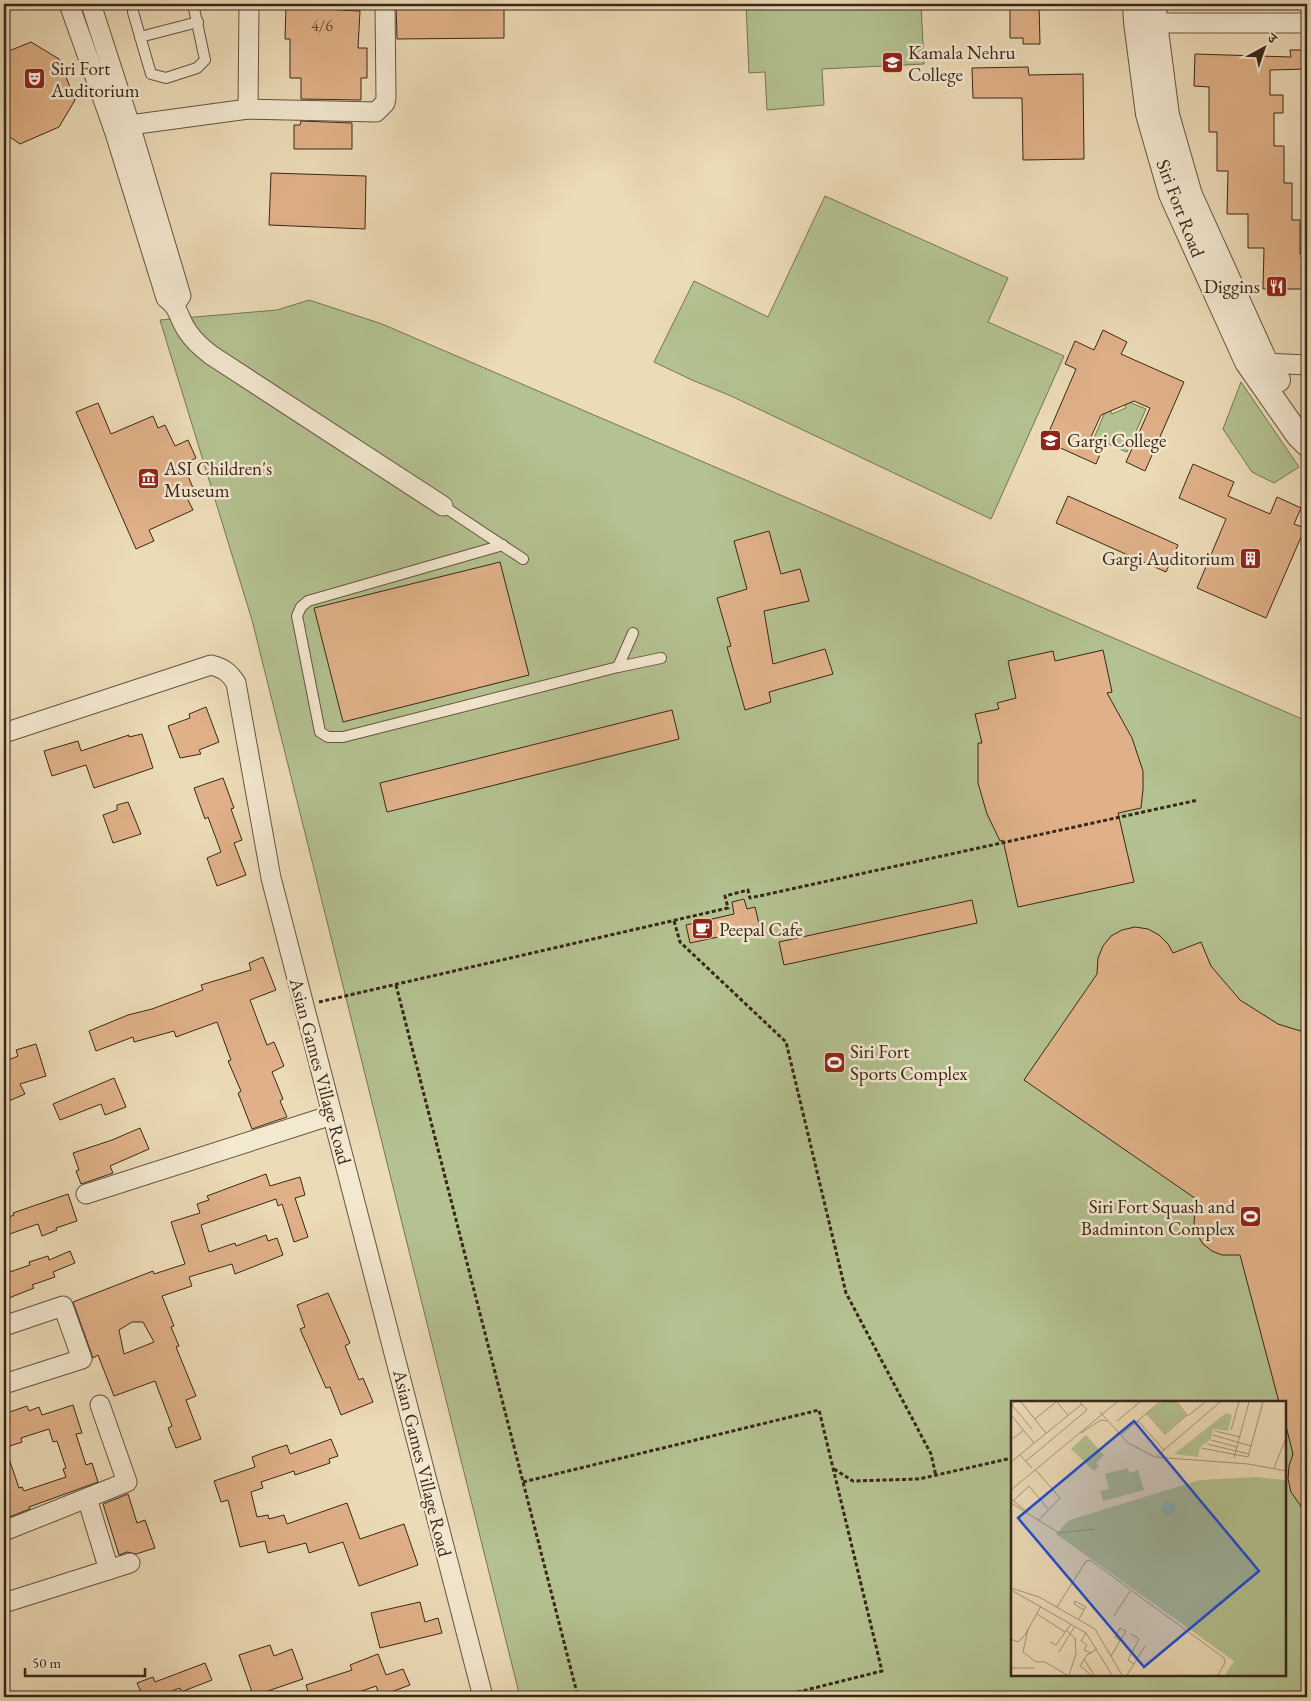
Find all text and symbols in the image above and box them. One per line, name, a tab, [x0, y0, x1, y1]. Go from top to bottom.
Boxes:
house number: 4/6	[311, 15, 333, 36]
north arrow	[1238, 22, 1288, 72]
text: उ	[1263, 28, 1282, 48]
place label: Kamala Nehru College	[908, 40, 1015, 87]
school or university icon: Kamala Nehru College	[880, 51, 904, 75]
place label: Siri Fort Auditorium	[50, 56, 140, 103]
theatre icon: Siri Fort Auditorium	[23, 67, 47, 91]
street label: Siri Fort Road	[1150, 156, 1211, 261]
place label: Diggins	[1204, 274, 1260, 299]
restaurant icon: Diggins	[1264, 274, 1288, 298]
school or university icon: Gargi College	[1039, 428, 1063, 452]
place label: Gargi College	[1067, 428, 1166, 453]
place label: ASI Children's Museum	[163, 456, 272, 503]
museum icon: ASI Children's Museum	[136, 467, 160, 491]
place label: Gargi Auditorium	[1102, 546, 1235, 571]
building icon: Gargi Auditorium	[1239, 546, 1263, 570]
cafe icon: Peepal Cafe	[691, 917, 715, 941]
place label: Peepal Cafe	[719, 917, 803, 942]
street label: Asian Games Village Road	[283, 974, 358, 1167]
place label: Siri Fort Sports Complex	[850, 1039, 968, 1086]
sports icon: Siri Fort Sports Complex	[822, 1050, 846, 1074]
place label: Siri Fort Squash and Badminton Complex	[1081, 1194, 1236, 1241]
sports icon: Siri Fort Squash and Badminton Complex	[1239, 1205, 1263, 1229]
street label: Asian Games Village Road	[387, 1366, 458, 1560]
inset map	[1011, 1401, 1286, 1676]
scale bar	[25, 1646, 145, 1678]
text: 50 m	[32, 1653, 61, 1672]

